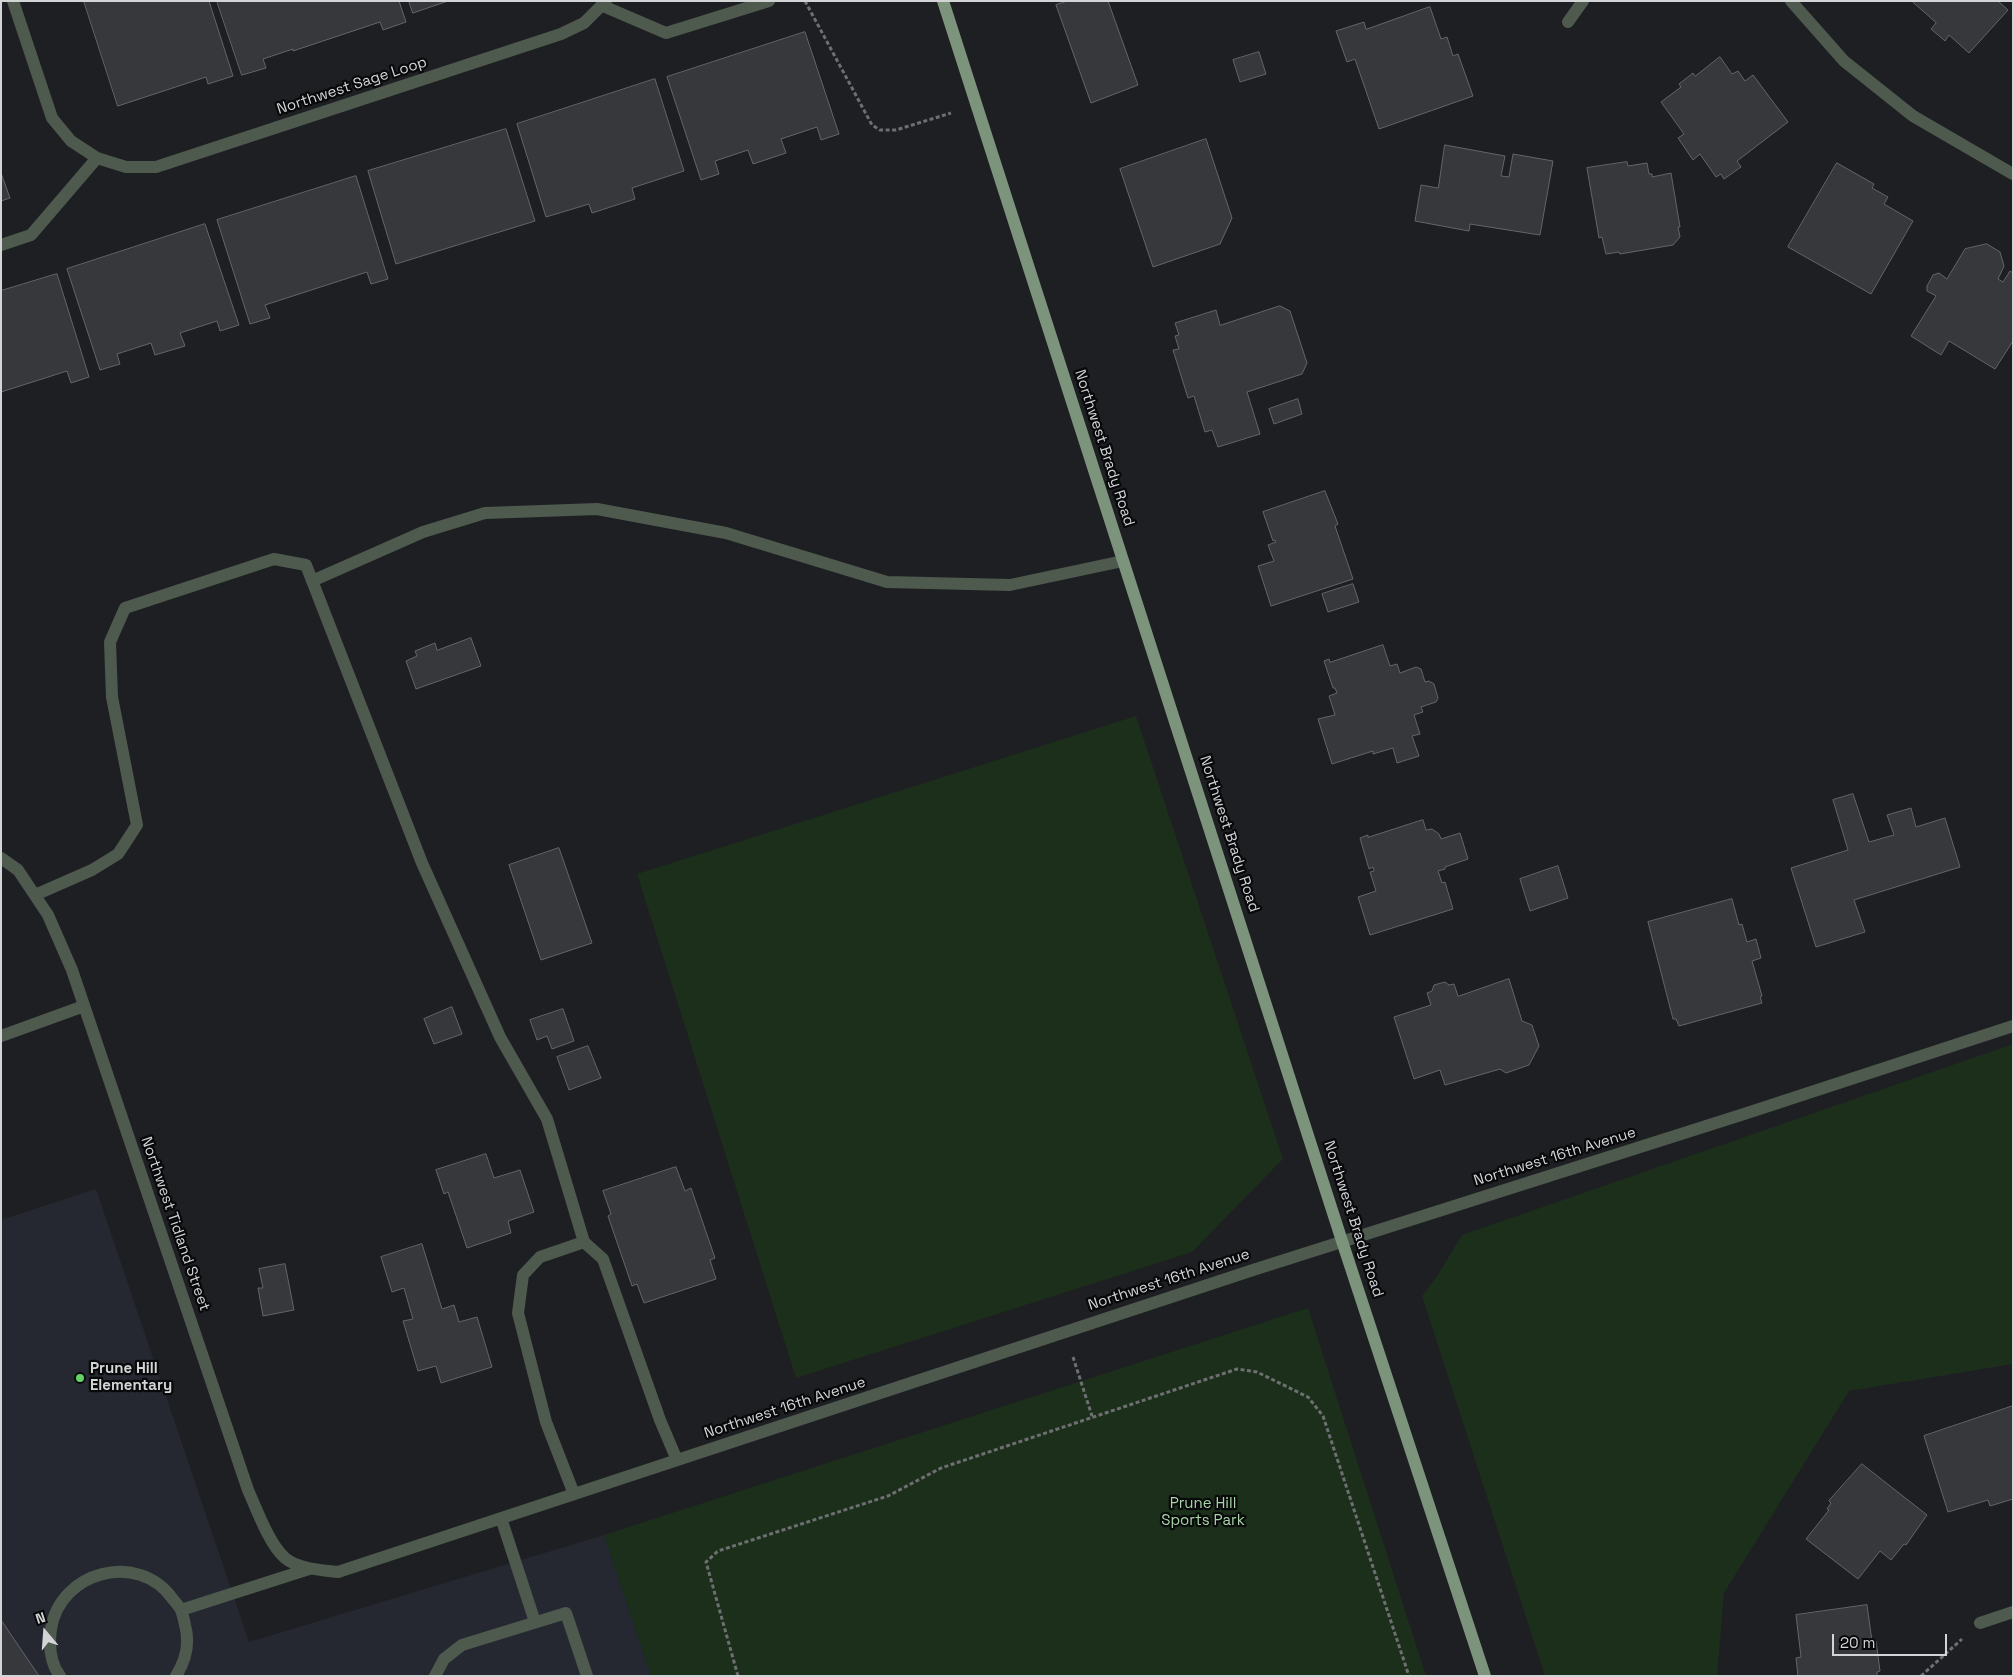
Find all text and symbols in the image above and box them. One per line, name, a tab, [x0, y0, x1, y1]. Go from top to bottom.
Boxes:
street label: Northwest Sage Loop	[275, 53, 429, 119]
street label: Northwest Brady Road	[1070, 368, 1138, 528]
street label: Northwest Brady Road	[1195, 754, 1263, 914]
street label: Northwest 16th Avenue	[1472, 1124, 1638, 1190]
street label: Northwest Tidland Street	[137, 1135, 213, 1313]
street label: Northwest Brady Road	[1319, 1139, 1387, 1299]
street label: Northwest 16th Avenue	[1086, 1245, 1252, 1315]
place label: Prune Hill Elementary	[90, 1360, 172, 1395]
marker: Prune Hill Elementary	[74, 1372, 86, 1384]
street label: Northwest 16th Avenue	[702, 1373, 868, 1443]
park label: Prune Hill Sports Park	[1161, 1495, 1245, 1530]
north arrow	[20, 1607, 70, 1657]
text: N	[33, 1608, 48, 1628]
scale bar	[1834, 1624, 1949, 1656]
text: 20 m	[1840, 1633, 1875, 1652]

